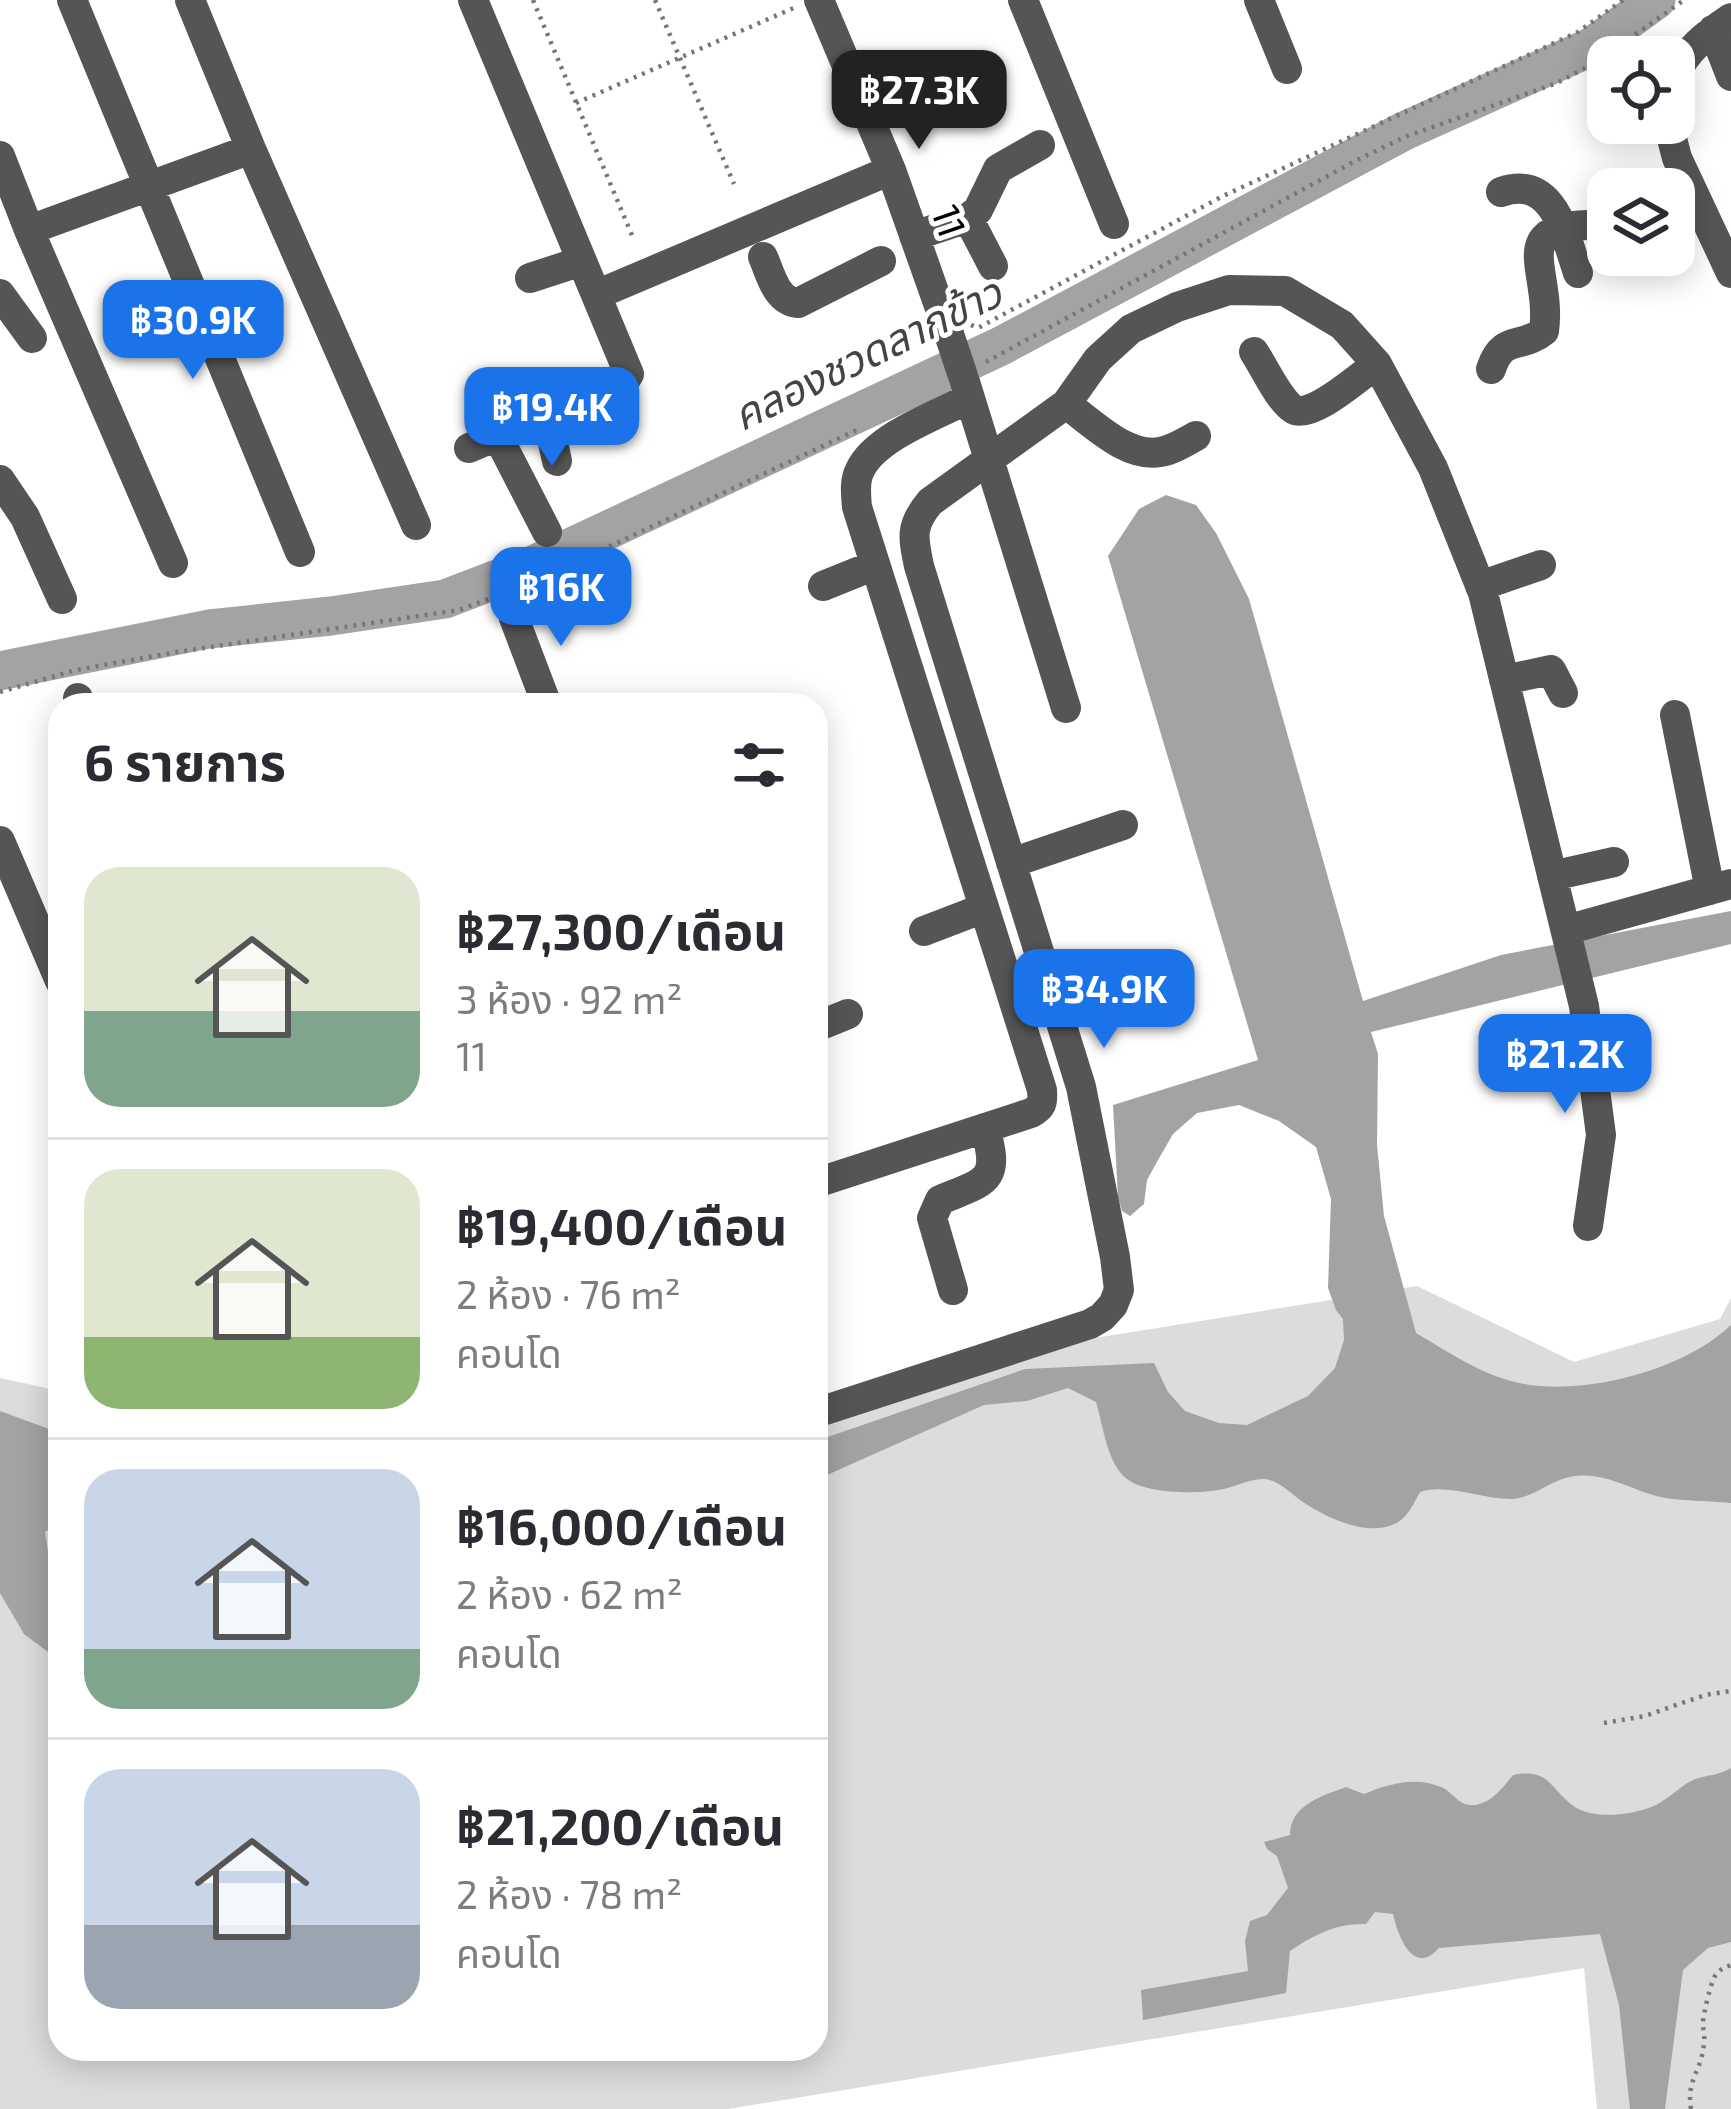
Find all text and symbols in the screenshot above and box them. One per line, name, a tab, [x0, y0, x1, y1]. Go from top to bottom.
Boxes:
map controls	[1587, 36, 1695, 276]
button: locate	[1587, 36, 1695, 144]
pin: ฿27.3K	[821, 50, 1017, 152]
text: ฿27.3K	[859, 65, 979, 112]
button: layers	[1587, 168, 1695, 276]
street label: 11	[923, 198, 978, 243]
water label: คลองชวดลากข้าว	[723, 265, 1010, 439]
pin: ฿30.9K	[95, 280, 291, 382]
text: ฿30.9K	[130, 295, 256, 342]
pin: ฿19.4K	[454, 367, 650, 469]
text: ฿19.4K	[491, 382, 613, 429]
pin: ฿16K	[490, 547, 632, 649]
text: ฿16K	[517, 562, 605, 609]
text: 6 รายการ	[84, 730, 286, 791]
icon: filters	[726, 732, 792, 798]
text: ฿27,300/เดือน	[456, 899, 786, 960]
icon: home	[180, 915, 324, 1059]
pin: ฿34.9K	[1006, 949, 1202, 1051]
text: ฿34.9K	[1041, 964, 1167, 1011]
text: 3 ห้อง · 92 m²	[456, 975, 682, 1022]
pin: ฿21.2K	[1467, 1014, 1663, 1116]
text: ฿21.2K	[1505, 1029, 1625, 1076]
text: 11	[456, 1032, 487, 1079]
text: ฿19,400/เดือน	[456, 1194, 787, 1255]
icon: home	[180, 1217, 324, 1361]
text: 2 ห้อง · 76 m²	[456, 1270, 681, 1317]
text: คอนโด	[456, 1329, 562, 1376]
text: ฿16,000/เดือน	[456, 1494, 787, 1555]
icon: home	[180, 1517, 324, 1661]
text: 2 ห้อง · 62 m²	[456, 1570, 683, 1617]
text: คอนโด	[456, 1629, 562, 1676]
text: ฿21,200/เดือน	[456, 1794, 784, 1855]
icon: home	[180, 1817, 324, 1961]
text: 2 ห้อง · 78 m²	[456, 1870, 682, 1917]
text: คอนโด	[456, 1929, 562, 1976]

